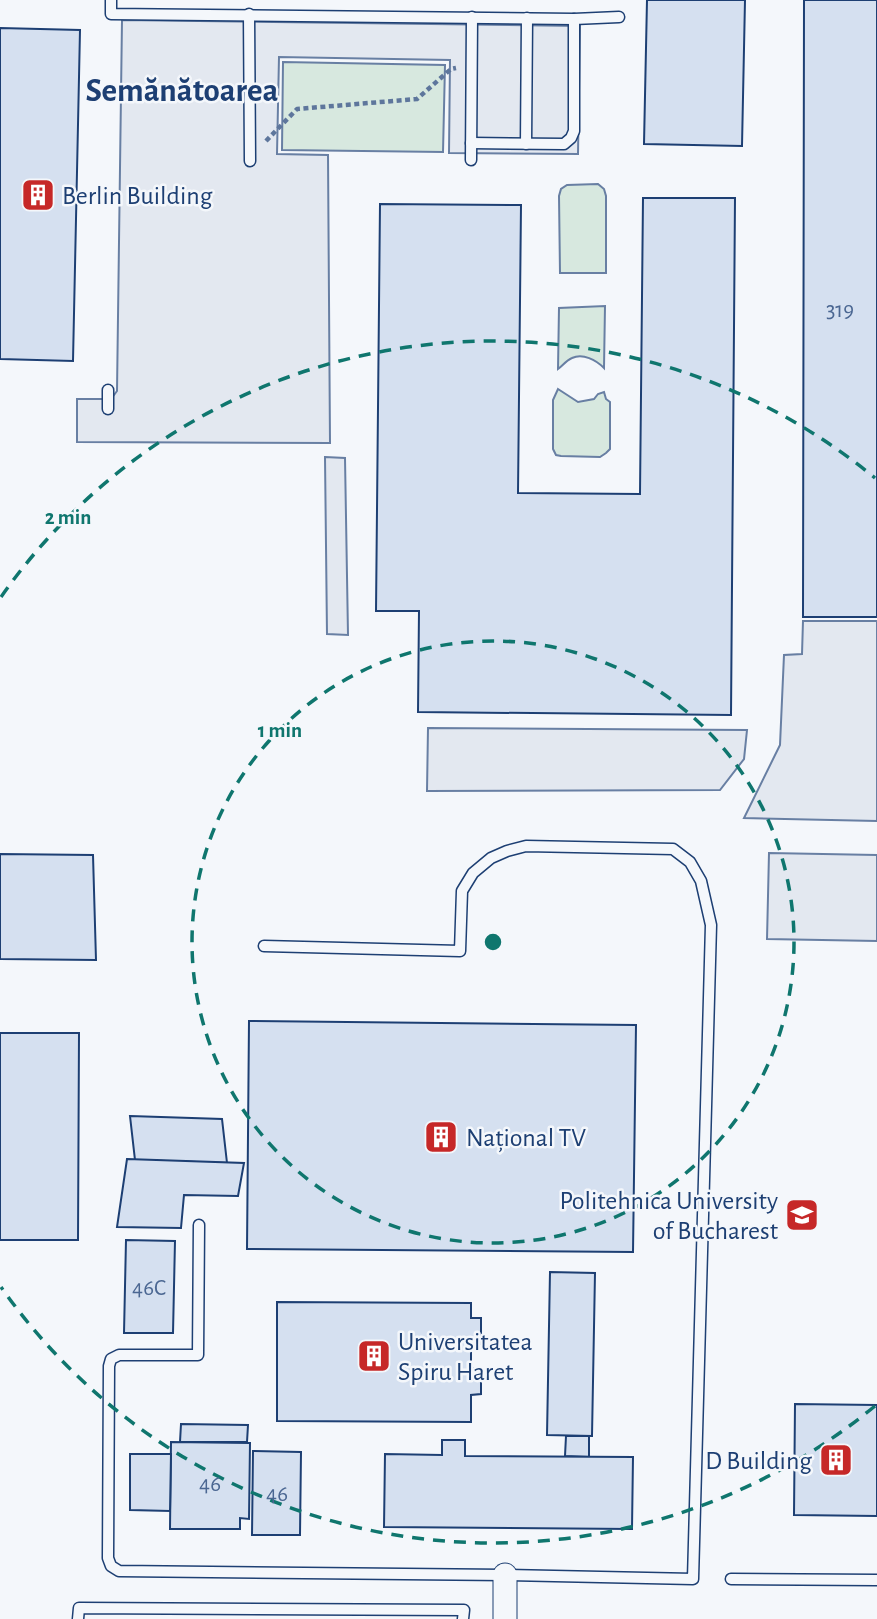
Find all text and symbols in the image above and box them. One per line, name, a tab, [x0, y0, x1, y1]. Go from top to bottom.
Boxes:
district label: Semănătoarea	[86, 75, 279, 108]
building icon: Berlin Building	[19, 176, 57, 214]
place label: Berlin Building	[62, 183, 213, 209]
house number: 319	[826, 299, 854, 322]
text: 2 min	[45, 507, 91, 528]
text: 1 min	[258, 720, 302, 741]
centre of rings	[481, 930, 505, 954]
building icon: Național TV	[422, 1118, 460, 1156]
place label: Național TV	[466, 1125, 586, 1153]
place label: Politehnica University of Bucharest	[559, 1188, 778, 1244]
school or university icon: Politehnica University of Bucharest	[783, 1196, 821, 1234]
house number: 46C	[132, 1277, 166, 1300]
place label: Universitatea Spiru Haret	[398, 1329, 533, 1385]
building icon: Universitatea Spiru Haret	[355, 1337, 393, 1375]
building icon: D Building	[817, 1441, 855, 1479]
place label: D Building	[705, 1448, 812, 1474]
house number: 46	[199, 1473, 221, 1496]
house number: 46	[266, 1483, 288, 1506]

